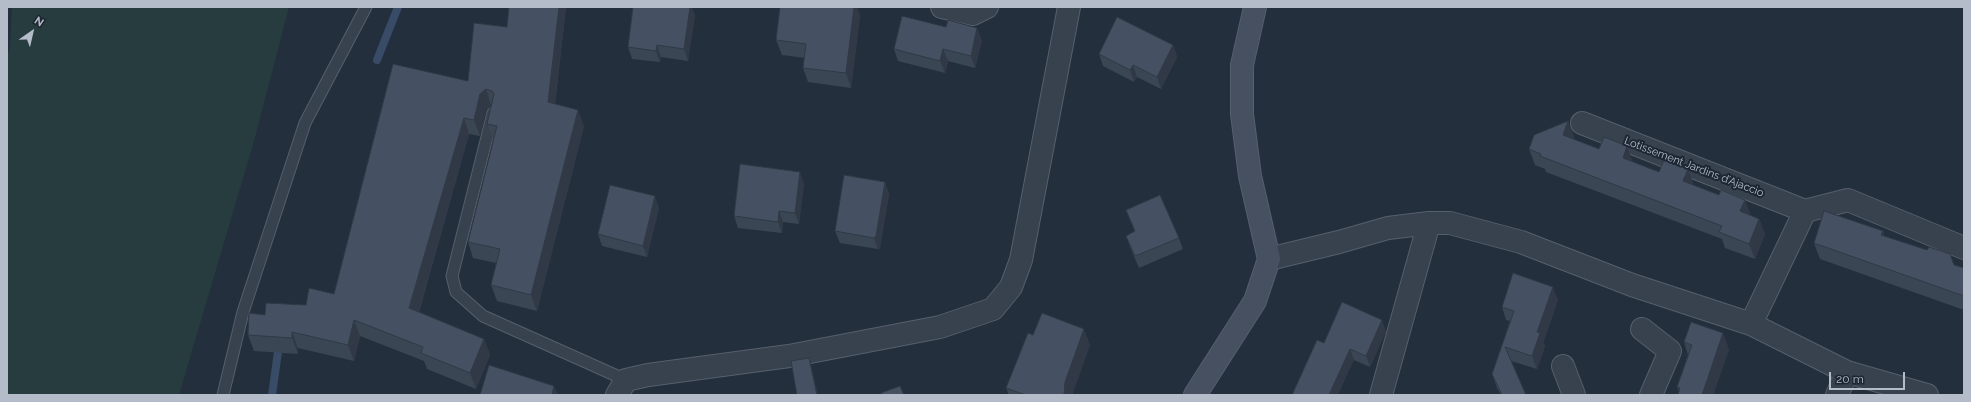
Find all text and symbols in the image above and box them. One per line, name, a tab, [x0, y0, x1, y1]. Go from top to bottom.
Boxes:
north arrow	[12, 12, 52, 52]
text: N	[32, 14, 46, 29]
street label: Lotissement Jardins d’Ajaccio	[1622, 134, 1766, 200]
scale bar	[1831, 364, 1907, 390]
text: 20 m	[1836, 372, 1864, 386]

